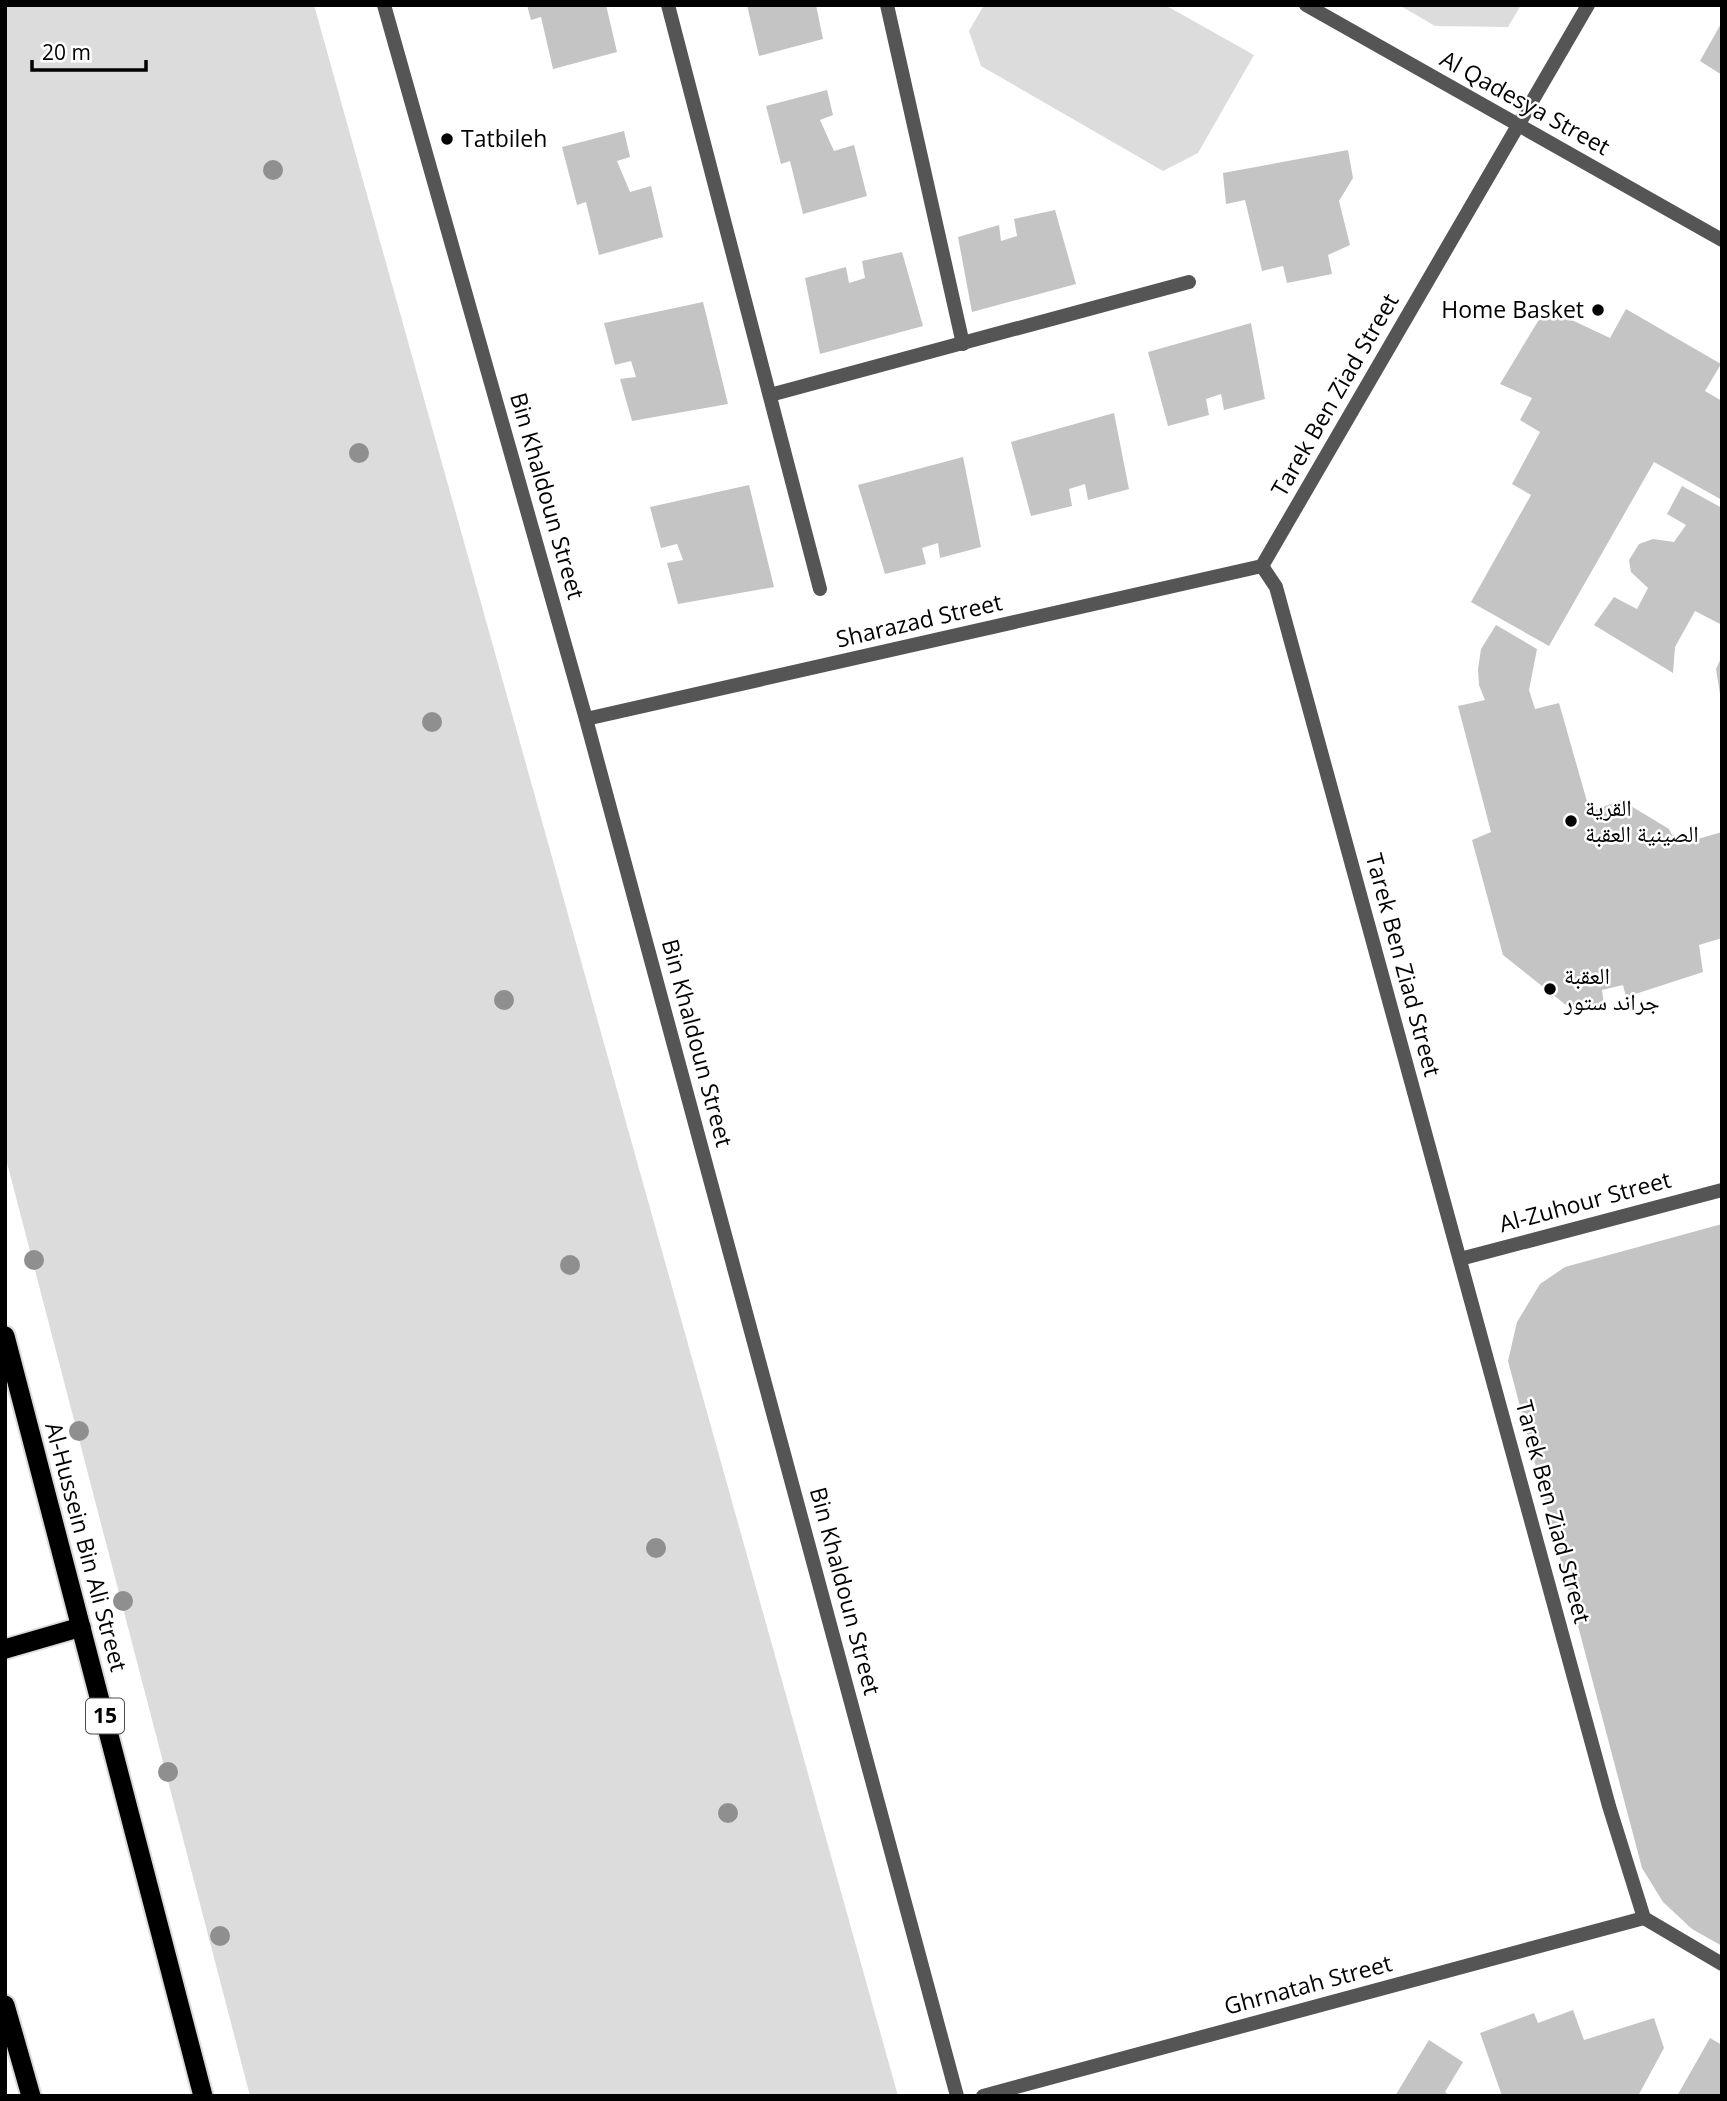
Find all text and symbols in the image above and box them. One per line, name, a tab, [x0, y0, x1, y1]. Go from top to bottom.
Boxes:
scale bar	[32, 28, 145, 72]
text: 20 m	[42, 38, 91, 66]
street label: Al Qadesya Street	[1435, 42, 1616, 162]
place label: Tatbileh	[461, 122, 547, 154]
marker: Tatbileh	[439, 131, 455, 147]
street label: Tarek Ben Ziad Street	[1263, 287, 1405, 502]
place label: Home Basket	[1441, 293, 1584, 325]
marker: Home Basket	[1590, 302, 1606, 318]
street label: Bin Khaldoun Street	[503, 389, 593, 603]
street label: Sharazad Street	[833, 585, 1005, 655]
place label: القرية الصينية العقبة	[1585, 791, 1699, 849]
marker: القرية الصينية العقبة	[1563, 813, 1579, 829]
street label: Tarek Ben Ziad Street	[1359, 850, 1449, 1080]
street label: Bin Khaldoun Street	[655, 935, 741, 1150]
place label: العقبة جراند ستور	[1563, 959, 1660, 1017]
marker: العقبة جراند ستور	[1542, 981, 1558, 997]
street label: Al-Zuhour Street	[1495, 1163, 1674, 1239]
street label: Tarek Ben Ziad Street	[1509, 1397, 1599, 1627]
street label: Al-Hussein Bin Ali Street	[38, 1419, 136, 1675]
street label: Bin Khaldoun Street	[803, 1483, 889, 1698]
road number: 15	[86, 1698, 124, 1734]
street label: Ghrnatah Street	[1220, 1946, 1395, 2022]

